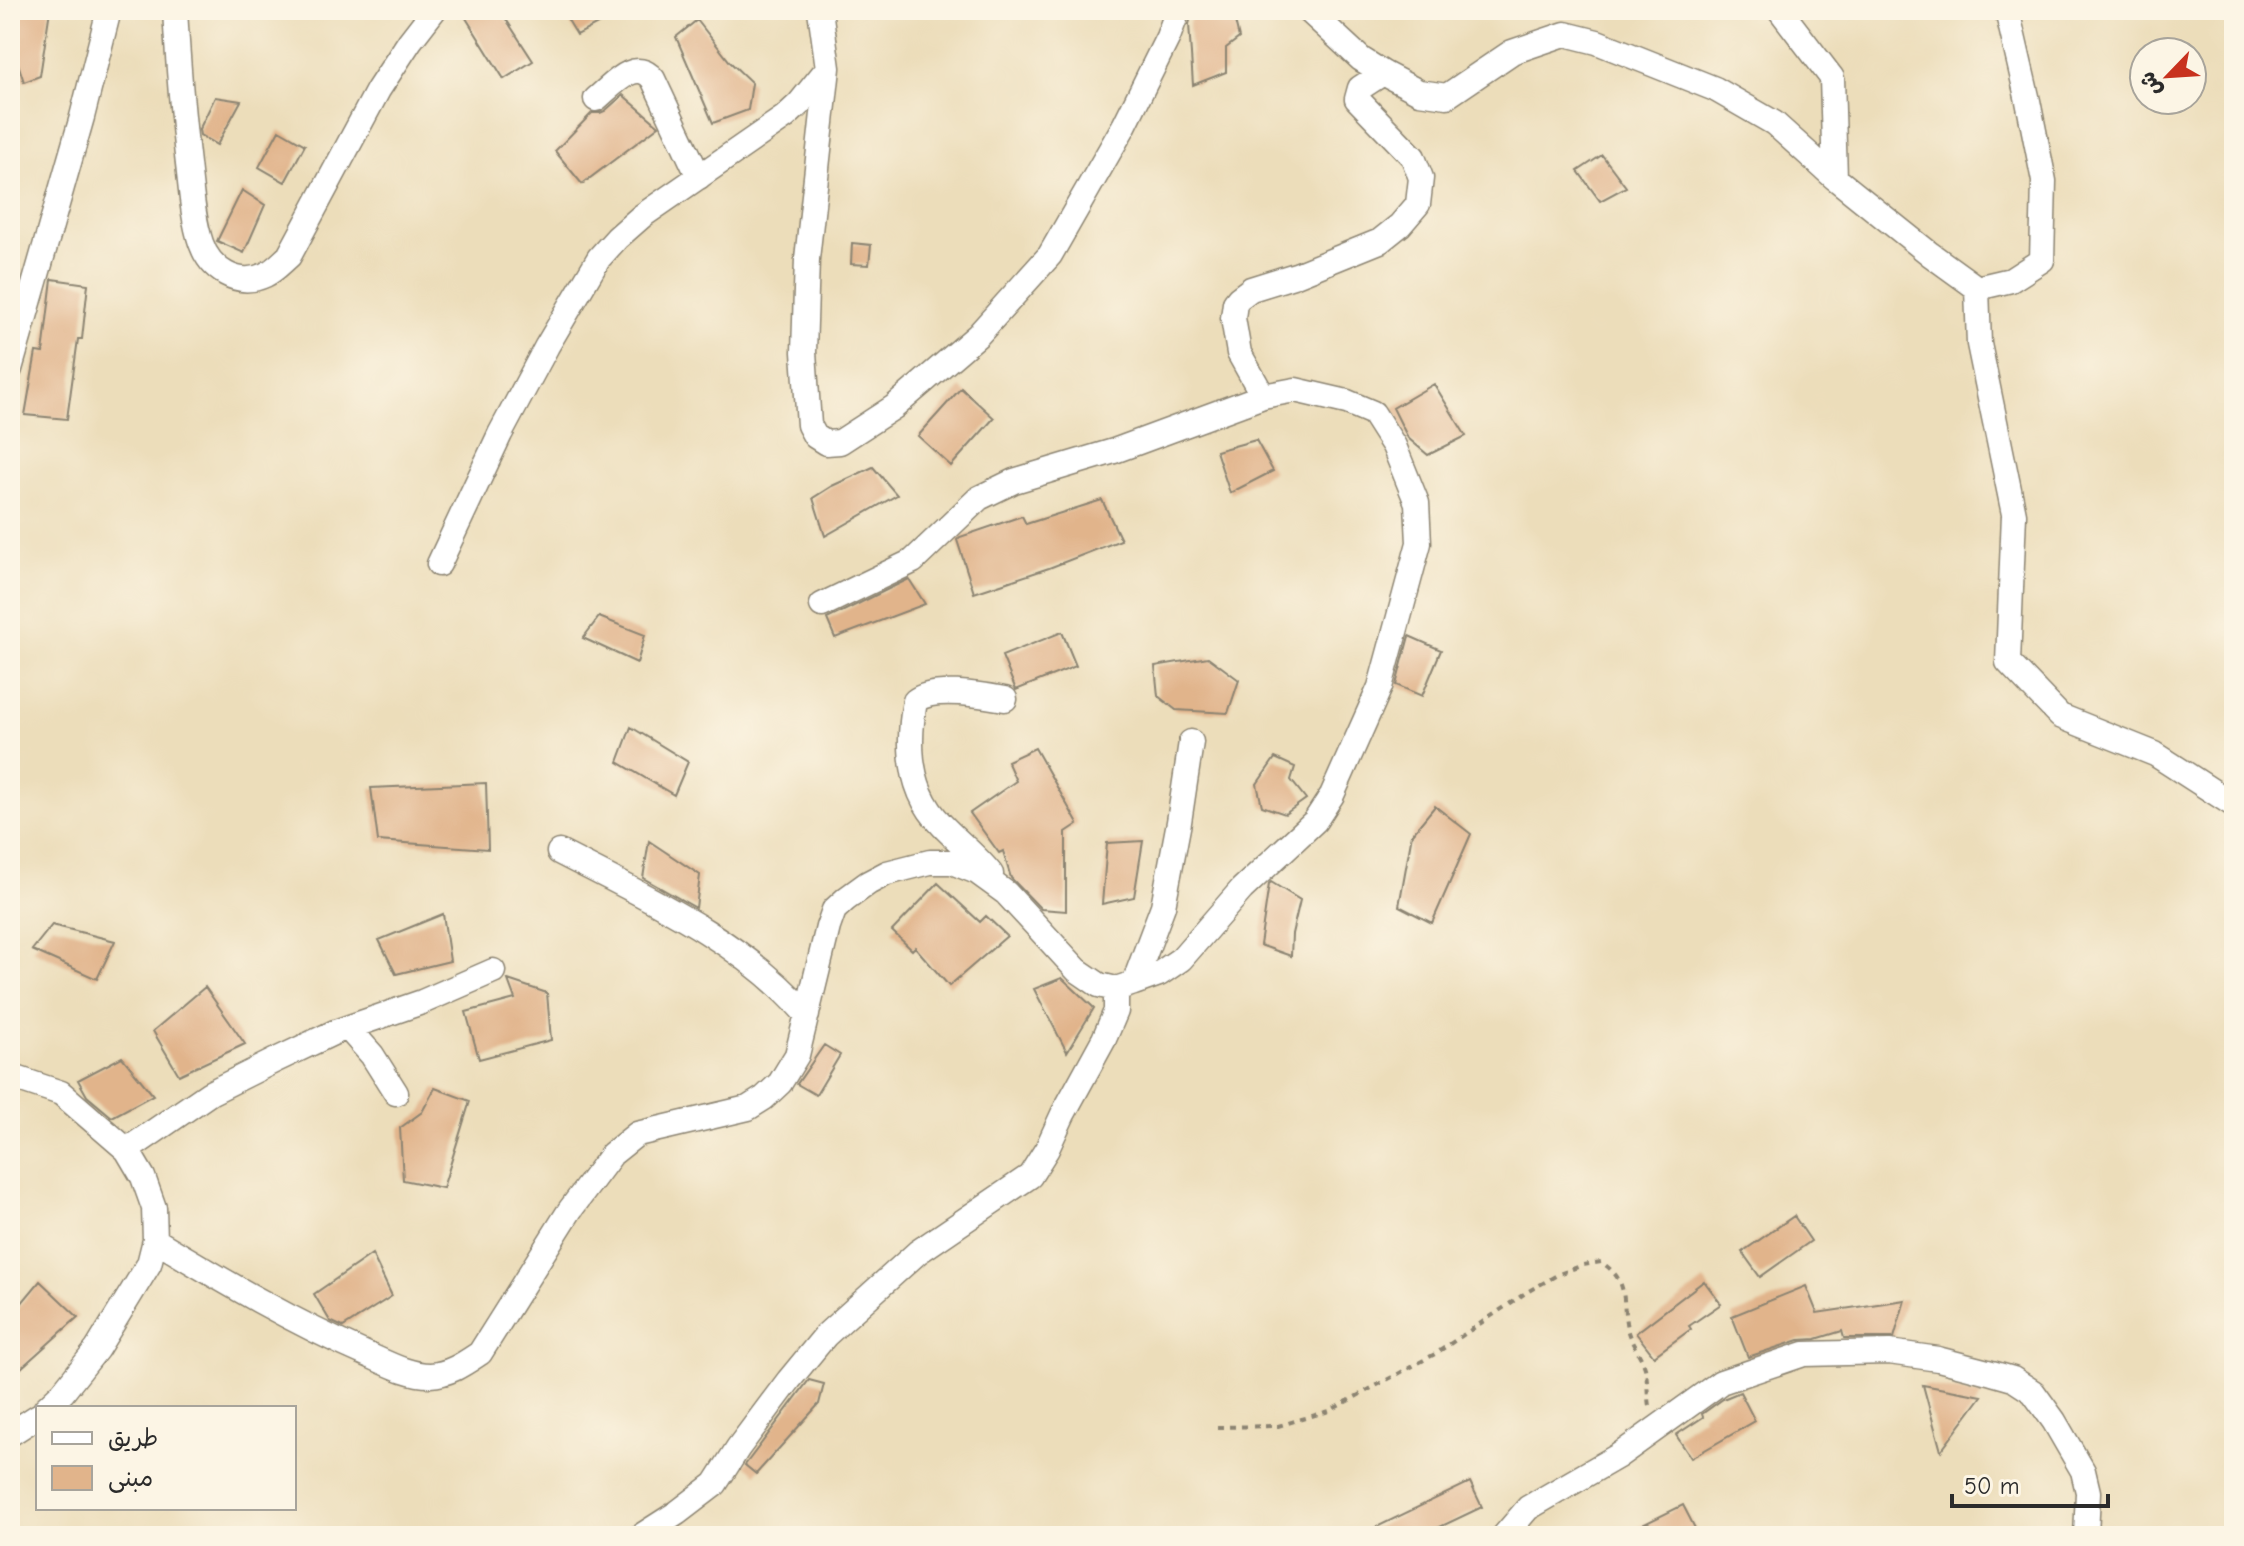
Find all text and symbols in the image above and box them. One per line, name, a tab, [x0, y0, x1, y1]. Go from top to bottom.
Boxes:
north arrow	[2128, 36, 2208, 116]
text: ش	[2134, 68, 2168, 100]
legend	[36, 1406, 296, 1510]
text: طريق	[108, 1424, 158, 1452]
scale bar	[1952, 1458, 2108, 1508]
text: مبنى	[108, 1464, 153, 1493]
text: 50 m	[1964, 1472, 2020, 1500]

